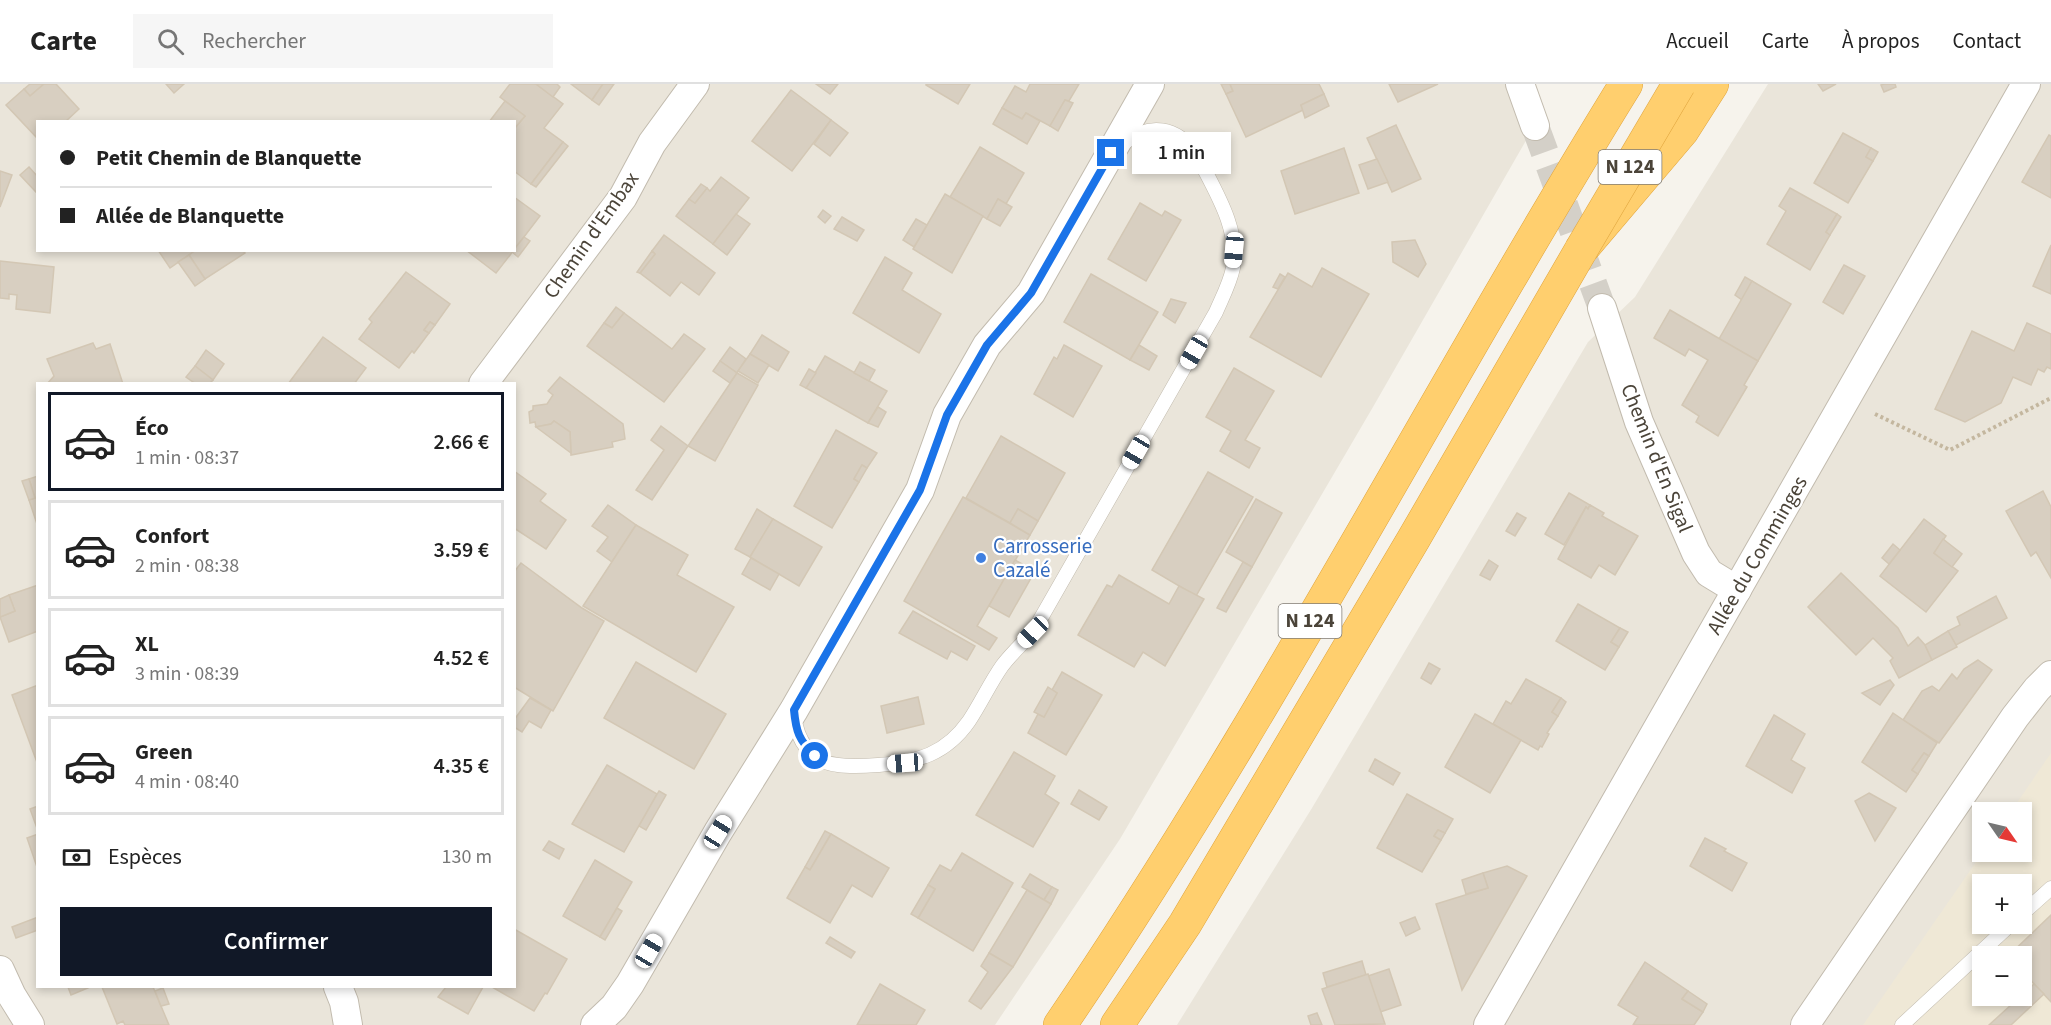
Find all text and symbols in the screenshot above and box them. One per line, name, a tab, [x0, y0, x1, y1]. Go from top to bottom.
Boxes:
search box	[133, 14, 553, 68]
text: Carte	[30, 21, 97, 61]
icon: search	[154, 25, 187, 58]
text: Rechercher	[202, 25, 306, 57]
text: Accueil	[1666, 26, 1729, 56]
text: Carte	[1762, 26, 1809, 56]
text: À propos	[1842, 26, 1919, 56]
text: Contact	[1952, 26, 2021, 56]
callout: 1 min	[1132, 132, 1231, 174]
route end	[1097, 139, 1124, 166]
text: 1 min	[1158, 139, 1205, 167]
text: Petit Chemin de Blanquette	[96, 142, 362, 174]
road number: N 124	[1598, 150, 1662, 184]
street label: Chemin d'Embax	[536, 165, 646, 305]
text: Allée de Blanquette	[96, 200, 284, 232]
car	[1223, 231, 1245, 269]
car	[1177, 332, 1211, 372]
street label: Chemin d'En Sigal	[1613, 379, 1701, 537]
text: Éco	[135, 412, 169, 444]
icon: car	[63, 415, 117, 469]
text: 2.66 €	[433, 426, 489, 458]
car	[1119, 432, 1153, 472]
text: 1 min · 08:37	[135, 444, 239, 472]
street label: Allée du Comminges	[1699, 470, 1815, 640]
text: Confort	[135, 520, 209, 552]
icon: car	[63, 523, 117, 577]
place label: Carrosserie Cazalé	[993, 531, 1092, 585]
text: 3.59 €	[433, 534, 489, 566]
marker: Carrosserie Cazalé	[974, 551, 988, 565]
text: 2 min · 08:38	[135, 552, 239, 580]
road number: N 124	[1278, 604, 1342, 638]
car	[1014, 613, 1052, 651]
text: XL	[135, 628, 159, 660]
icon: car	[63, 631, 117, 685]
text: 4.52 €	[433, 642, 489, 674]
text: 3 min · 08:39	[135, 660, 239, 688]
text: Green	[135, 736, 193, 768]
icon: car	[63, 739, 117, 793]
route start	[801, 742, 828, 769]
text: 4.35 €	[433, 750, 489, 782]
car	[886, 753, 924, 773]
text: 4 min · 08:40	[135, 768, 239, 796]
north arrow	[1972, 802, 2032, 862]
map controls	[1972, 802, 2032, 1006]
car	[701, 812, 735, 852]
icon: cash	[60, 841, 93, 874]
text: Espèces	[108, 841, 182, 873]
text: 130 m	[442, 843, 492, 871]
button: +	[1972, 874, 2032, 934]
button: Confirmer	[60, 907, 492, 976]
car	[632, 931, 666, 971]
button: −	[1972, 946, 2032, 1006]

